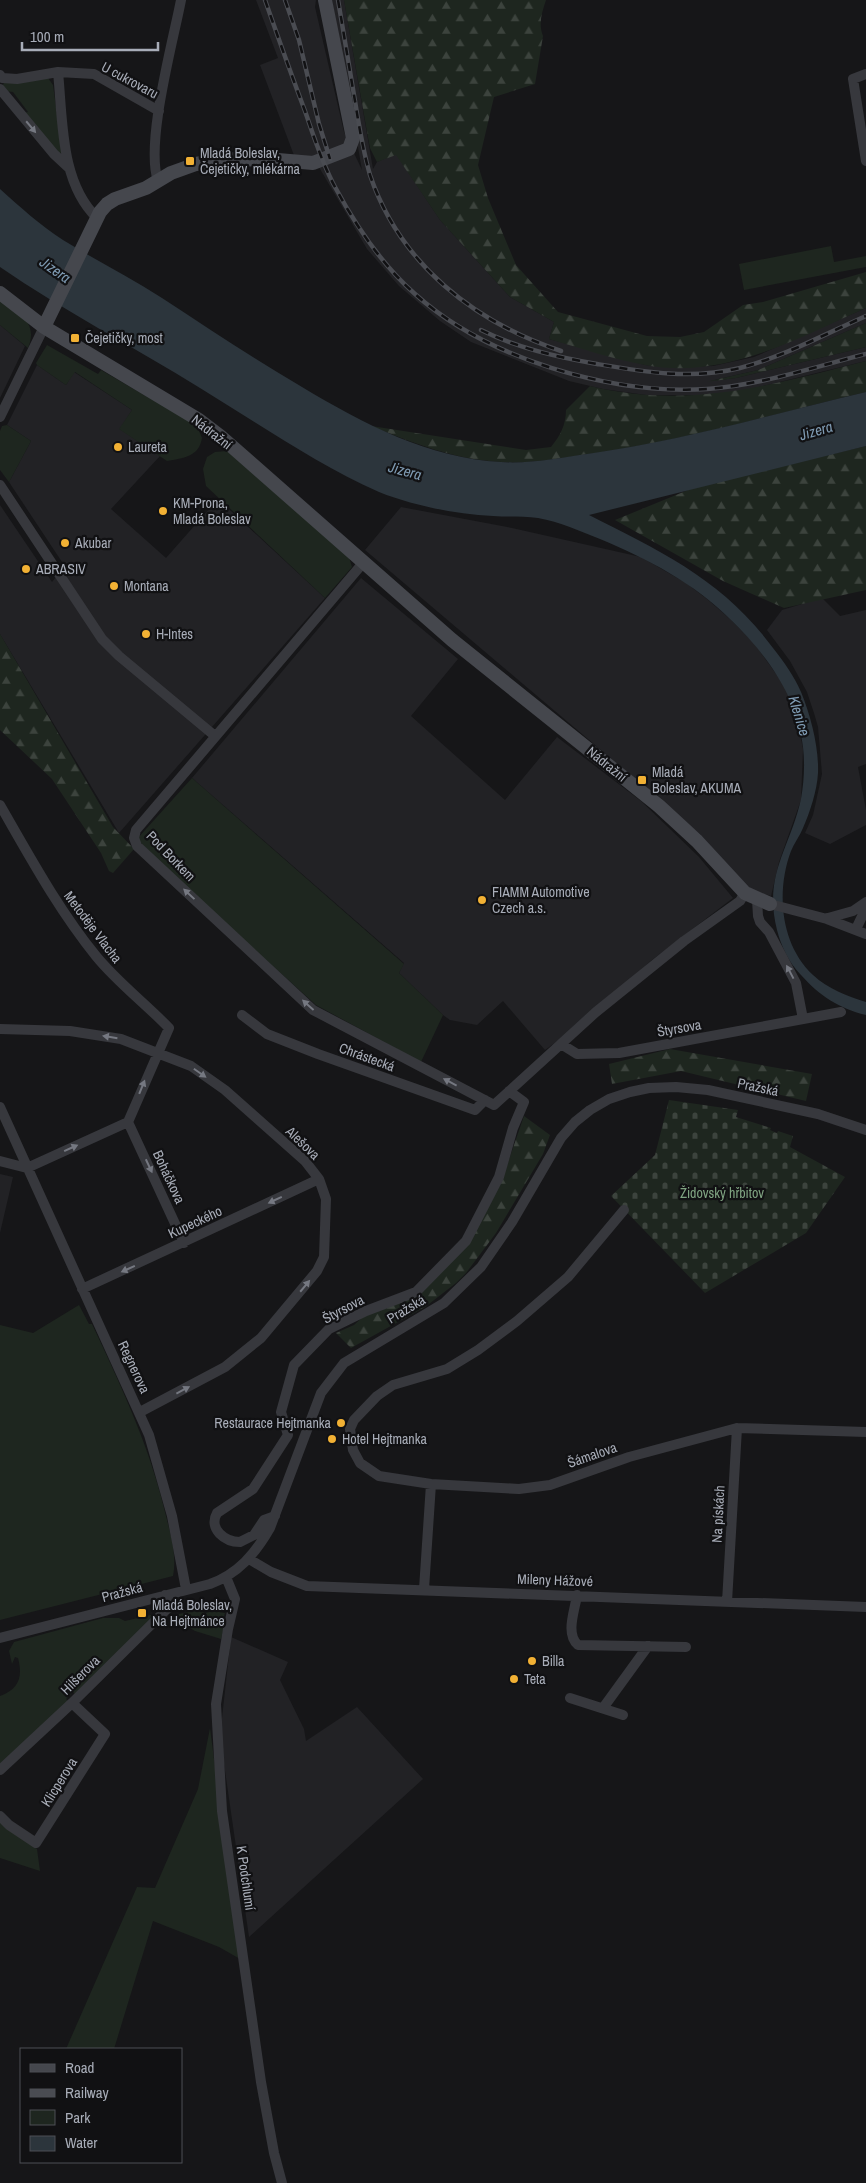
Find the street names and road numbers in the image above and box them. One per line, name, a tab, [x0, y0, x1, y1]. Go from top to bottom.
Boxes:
street label: U cukrovaru	[98, 58, 162, 102]
street label: Nádražní	[188, 411, 237, 454]
street label: Nádražní	[583, 742, 631, 786]
street label: Pod Borkem	[143, 827, 199, 885]
street label: Metoděje Vlacha	[60, 887, 126, 967]
street label: Štyrsova	[655, 1015, 703, 1041]
street label: Chrástecká	[337, 1039, 398, 1076]
street label: Pražská	[736, 1074, 781, 1100]
street label: Alešova	[281, 1122, 324, 1164]
street label: Boháčkova	[149, 1147, 189, 1207]
street label: Kupeckého	[165, 1202, 225, 1242]
street label: Štyrsova	[319, 1290, 367, 1327]
street label: Pražská	[384, 1290, 429, 1327]
street label: Regnerova	[114, 1338, 154, 1397]
street label: Šámalova	[565, 1438, 620, 1472]
street label: Na pískách	[708, 1485, 728, 1543]
street label: Mileny Hážové	[517, 1570, 593, 1590]
street label: Pražská	[100, 1578, 145, 1606]
street label: Hilšerova	[56, 1651, 104, 1699]
street label: Klicperova	[37, 1754, 81, 1810]
street label: K Podchlumí	[233, 1845, 260, 1912]

